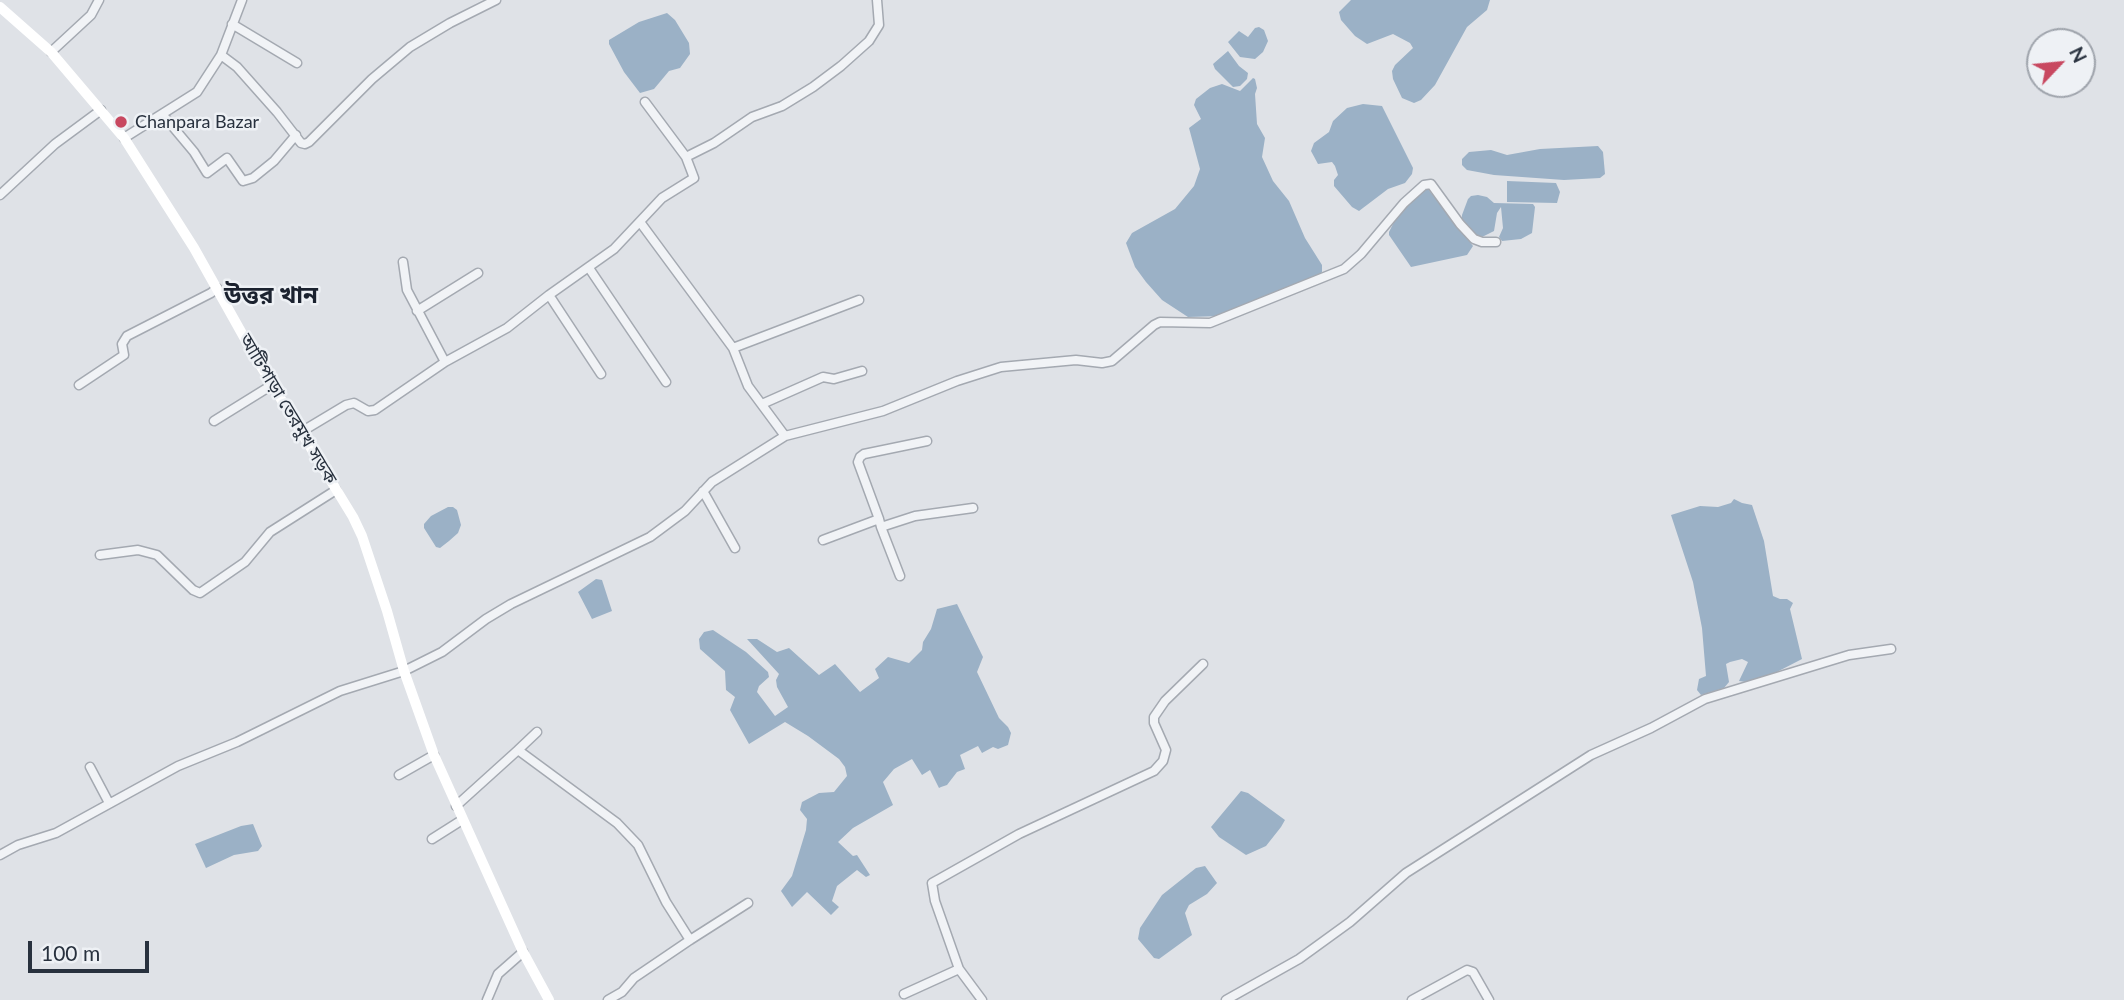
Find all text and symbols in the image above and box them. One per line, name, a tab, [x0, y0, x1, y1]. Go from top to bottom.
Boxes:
north arrow	[2026, 28, 2096, 98]
text: N	[2065, 43, 2092, 66]
place label: Chanpara Bazar	[135, 111, 259, 133]
marker: Chanpara Bazar	[113, 114, 129, 130]
district label: উত্তর খান	[224, 281, 318, 309]
street label: আটিপাড়া তেরমুখ সড়ক	[235, 330, 341, 488]
scale bar	[32, 926, 152, 970]
text: 100 m	[41, 940, 100, 965]

